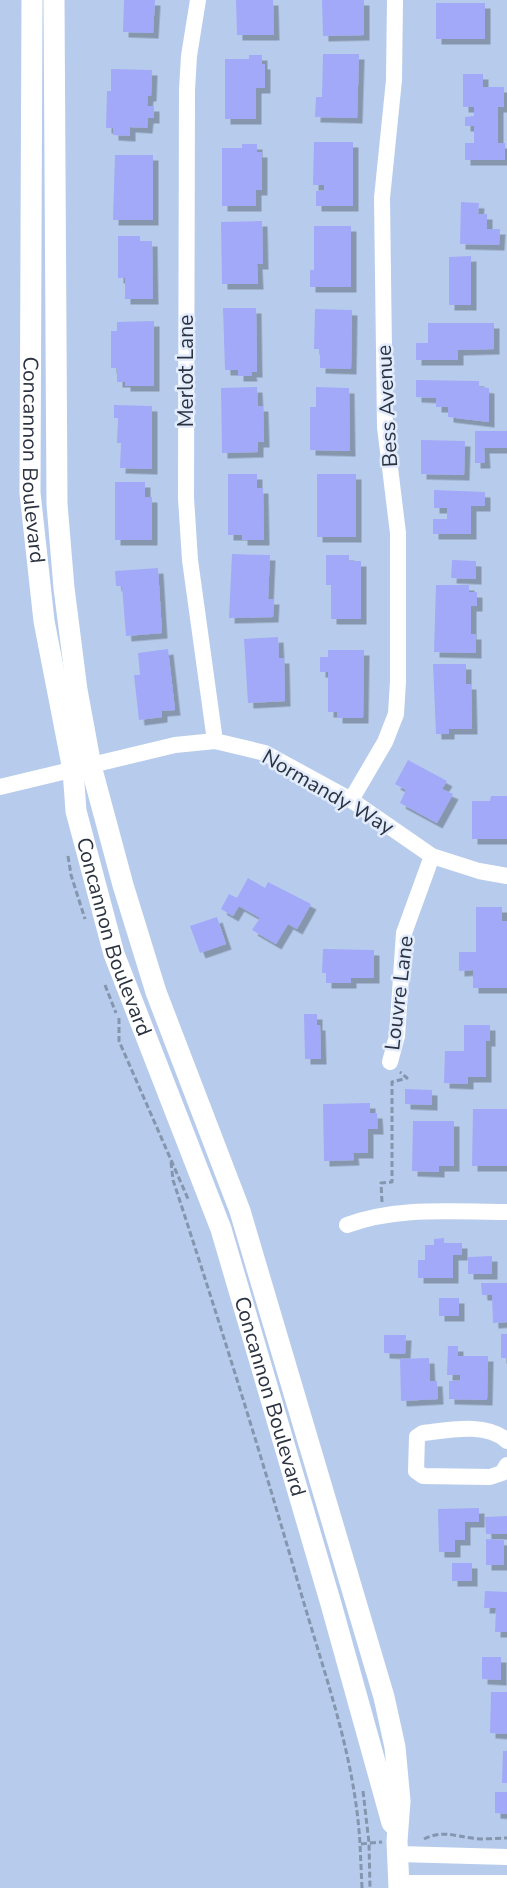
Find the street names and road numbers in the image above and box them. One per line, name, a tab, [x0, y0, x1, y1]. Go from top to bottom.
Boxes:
street label: Merlot Lane	[172, 315, 200, 427]
street label: Bess Avenue	[370, 344, 404, 468]
street label: Concannon Boulevard	[16, 356, 52, 565]
street label: Normandy Way	[257, 743, 399, 841]
street label: Concannon Boulevard	[70, 834, 159, 1040]
street label: Louvre Lane	[378, 934, 420, 1052]
street label: Concannon Boulevard	[227, 1293, 313, 1499]

